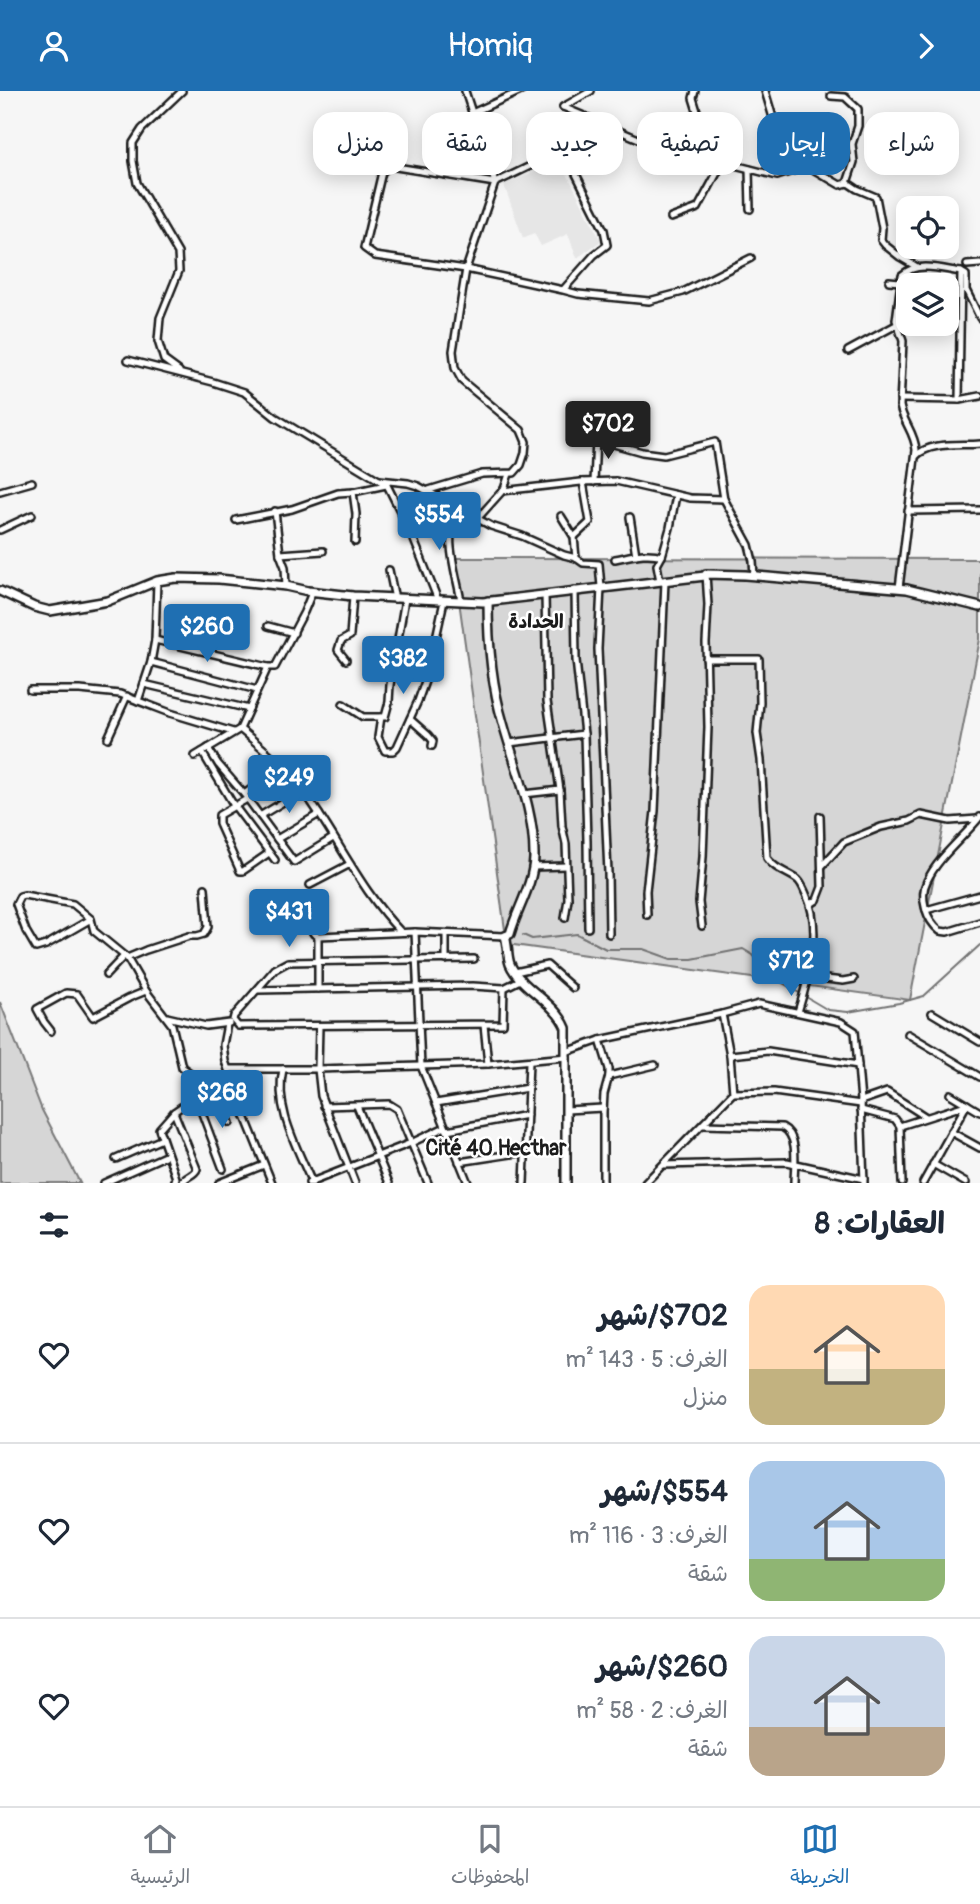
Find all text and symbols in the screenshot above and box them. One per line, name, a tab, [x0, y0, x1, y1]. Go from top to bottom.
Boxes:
text: Homiq	[447, 26, 533, 66]
icon: person	[35, 27, 73, 65]
icon: forward	[907, 27, 945, 65]
chip: منزل	[313, 112, 408, 175]
chip: شقة	[422, 112, 512, 175]
chip: جديد	[526, 112, 623, 175]
chip: تصفية	[637, 112, 743, 175]
chip: إيجار	[757, 112, 850, 175]
chip: شراء	[864, 112, 959, 175]
map controls	[896, 196, 959, 336]
button: locate	[896, 196, 959, 259]
button: layers	[896, 273, 959, 336]
pin: $702	[567, 401, 649, 461]
text: $702	[581, 409, 635, 438]
pin: $554	[398, 493, 480, 552]
text: $554	[414, 500, 464, 529]
pin: $260	[166, 605, 248, 664]
district label: الحدادة	[508, 610, 564, 634]
text: $260	[180, 612, 234, 641]
pin: $382	[362, 637, 444, 696]
text: $382	[378, 644, 428, 673]
pin: $249	[248, 755, 330, 815]
text: $249	[264, 763, 314, 792]
pin: $431	[248, 889, 330, 949]
text: $431	[265, 897, 313, 926]
pin: $712	[750, 939, 832, 998]
text: $712	[768, 946, 814, 975]
pin: $268	[181, 1070, 263, 1130]
text: $268	[197, 1078, 247, 1107]
district label: Cité 40 Hecthar	[425, 1135, 567, 1162]
text: العقارات: 8	[815, 1205, 945, 1242]
icon: filters	[35, 1206, 73, 1244]
text: $702/شهر	[598, 1297, 728, 1334]
icon: home	[805, 1313, 889, 1397]
icon: heart	[35, 1336, 73, 1374]
text: الغرف: 5 · 143 m²	[565, 1345, 728, 1374]
text: منزل	[683, 1383, 728, 1412]
text: $554/شهر	[601, 1473, 728, 1510]
icon: home	[805, 1489, 889, 1573]
icon: heart	[35, 1512, 73, 1550]
text: الغرف: 3 · 116 m²	[569, 1521, 728, 1550]
text: شقة	[688, 1559, 728, 1588]
text: $260/شهر	[596, 1648, 728, 1685]
icon: home	[805, 1664, 889, 1748]
icon: heart	[35, 1687, 73, 1725]
text: الغرف: 2 · 58 m²	[576, 1696, 728, 1725]
text: شقة	[688, 1734, 728, 1763]
tab: الرئيسية	[130, 1820, 190, 1893]
tab: المحفوظات	[451, 1820, 529, 1893]
tab: الخريطة	[790, 1820, 850, 1893]

